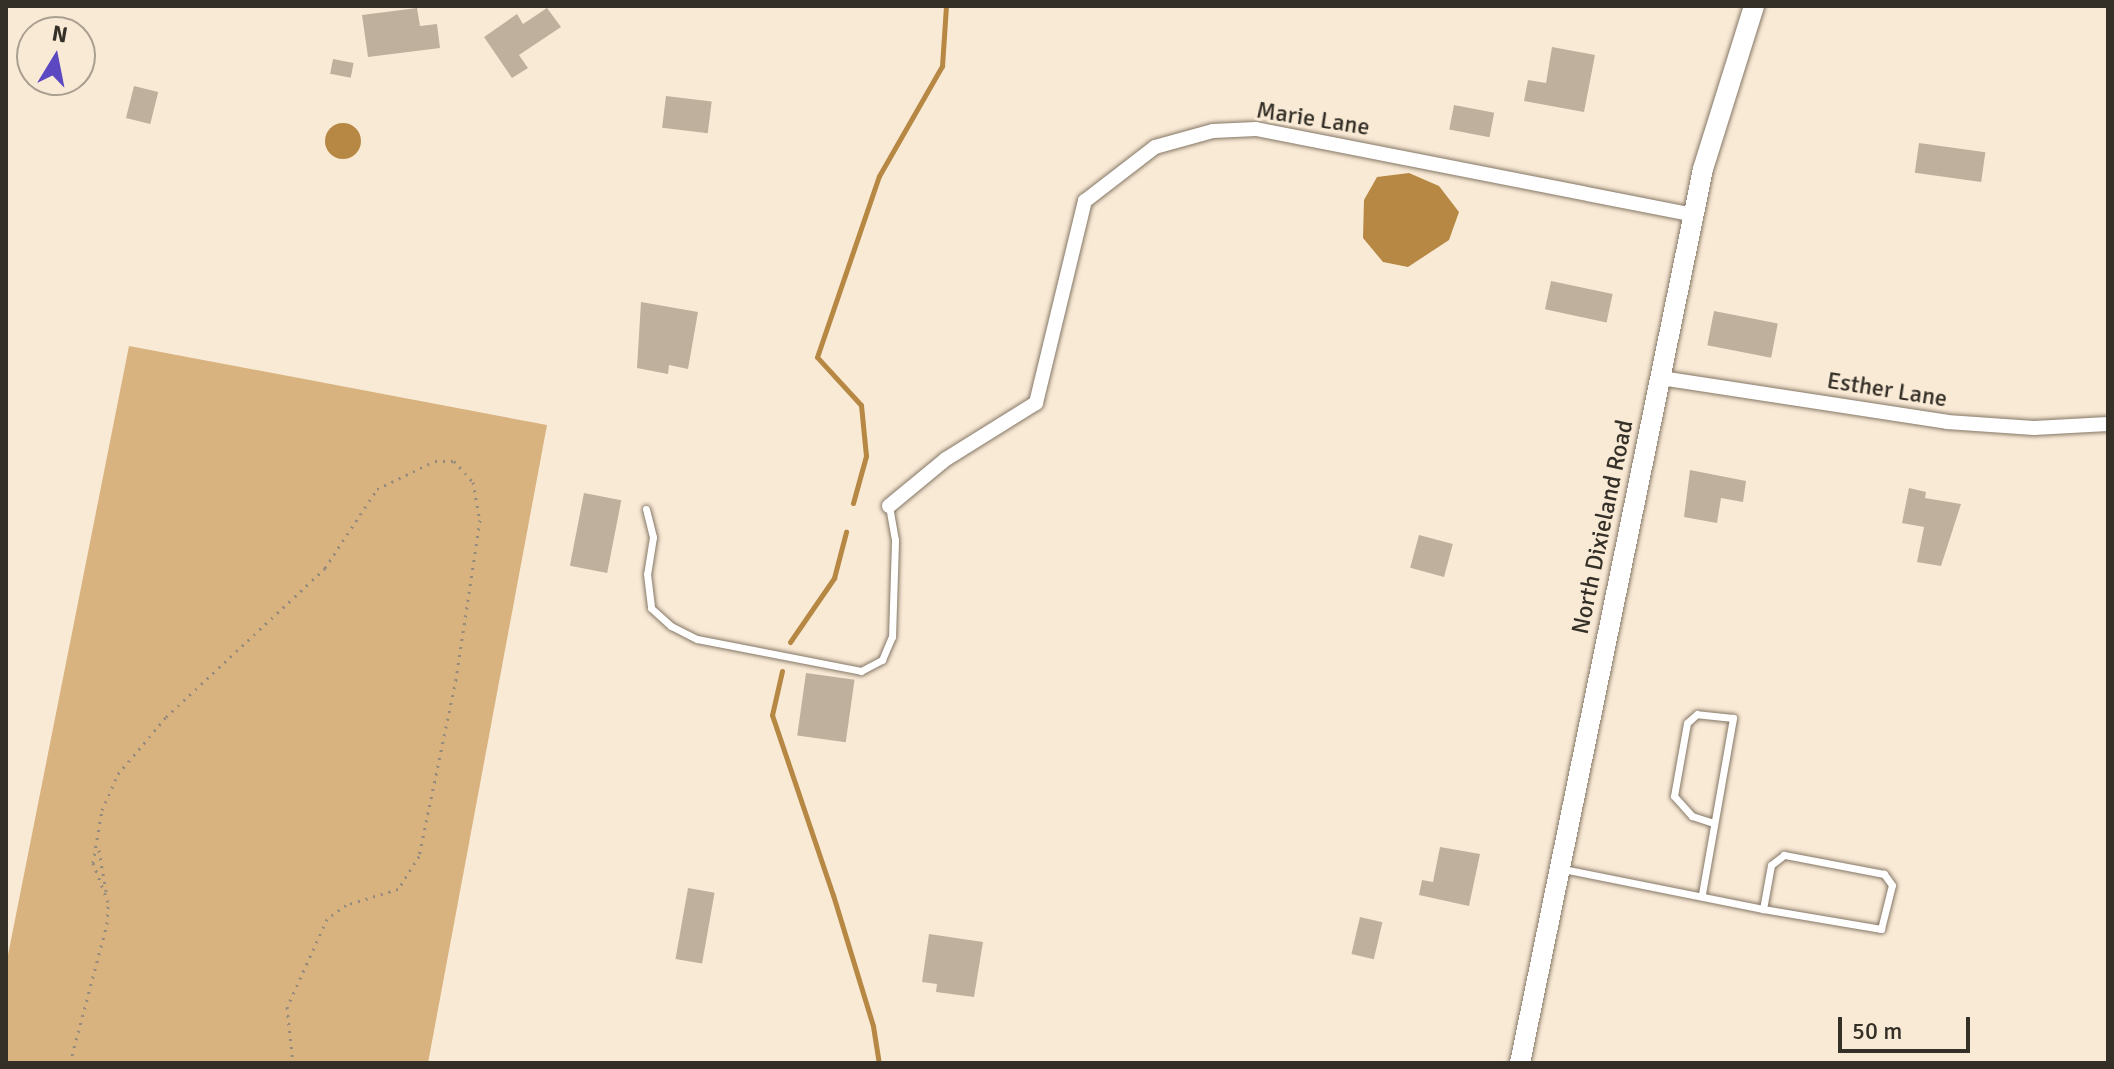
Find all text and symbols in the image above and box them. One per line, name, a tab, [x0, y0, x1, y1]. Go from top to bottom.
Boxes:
north arrow	[16, 16, 96, 96]
text: N	[50, 19, 70, 48]
street label: Marie Lane	[1254, 96, 1372, 142]
street label: Esther Lane	[1825, 366, 1949, 414]
street label: North Dixieland Road	[1566, 417, 1640, 637]
scale bar	[1842, 1001, 1974, 1051]
text: 50 m	[1852, 1016, 1902, 1046]

